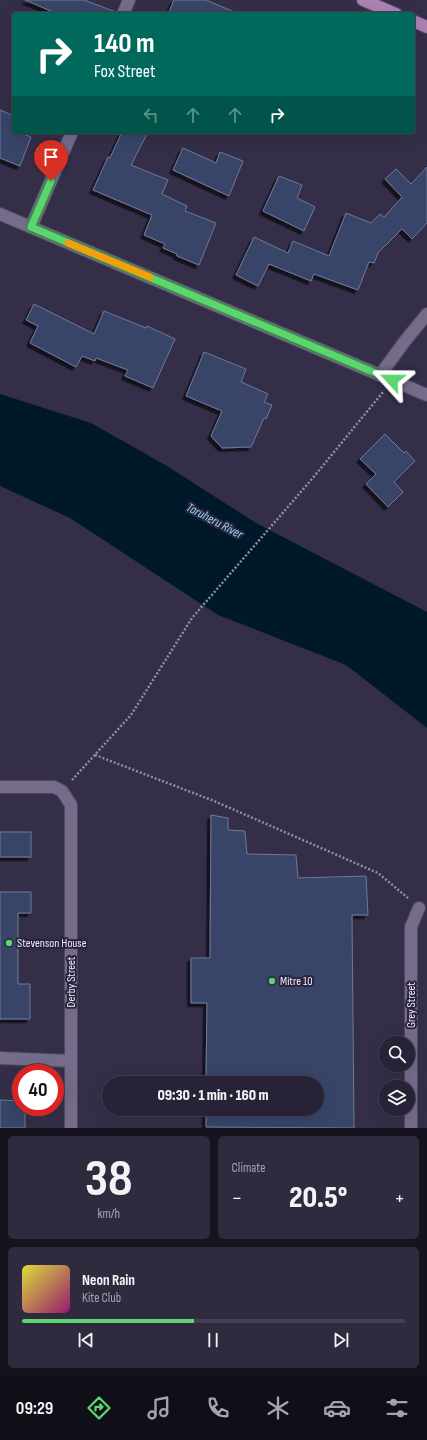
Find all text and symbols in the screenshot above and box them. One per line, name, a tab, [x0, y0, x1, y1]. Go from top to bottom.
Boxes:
text: 140 m	[94, 27, 155, 60]
icon: right	[28, 28, 80, 80]
text: Fox Street	[94, 61, 156, 82]
icon: left	[140, 104, 162, 126]
icon: ahead	[182, 104, 204, 126]
icon: ahead	[224, 104, 246, 126]
icon: right	[266, 104, 288, 126]
pin	[34, 140, 68, 181]
icon: arrive	[40, 146, 62, 168]
position arrow	[371, 359, 413, 401]
water label: Taruheru River	[183, 499, 247, 543]
place label: Stevenson House	[17, 936, 87, 951]
marker: Stevenson House	[4, 938, 14, 948]
street label: Derby Street	[64, 956, 79, 1007]
place label: Mitre 10	[280, 974, 313, 989]
marker: Mitre 10	[267, 976, 277, 986]
street label: Grey Street	[404, 982, 419, 1028]
map controls	[379, 1036, 415, 1116]
button: search	[379, 1036, 415, 1072]
speed limit sign: 40	[12, 1064, 64, 1116]
button: layers	[379, 1080, 415, 1116]
text: 09:30 · 1 min · 160 m	[157, 1086, 269, 1105]
text: 38	[85, 1148, 133, 1211]
text: Climate	[232, 1160, 265, 1176]
text: 20.5°	[289, 1180, 347, 1216]
text: −	[232, 1185, 242, 1212]
text: +	[394, 1185, 405, 1212]
text: km/h	[98, 1206, 120, 1222]
text: Neon Rain	[82, 1271, 135, 1290]
text: Kite Club	[82, 1290, 121, 1306]
icon: previous	[75, 1329, 97, 1351]
icon: pause	[202, 1329, 224, 1351]
icon: next	[330, 1329, 352, 1351]
icon: directions	[85, 1394, 113, 1422]
icon: music	[145, 1394, 173, 1422]
icon: phone	[204, 1394, 232, 1422]
icon: climate	[264, 1394, 292, 1422]
icon: car	[323, 1394, 351, 1422]
icon: filters	[383, 1394, 411, 1422]
text: 09:29	[16, 1398, 53, 1419]

